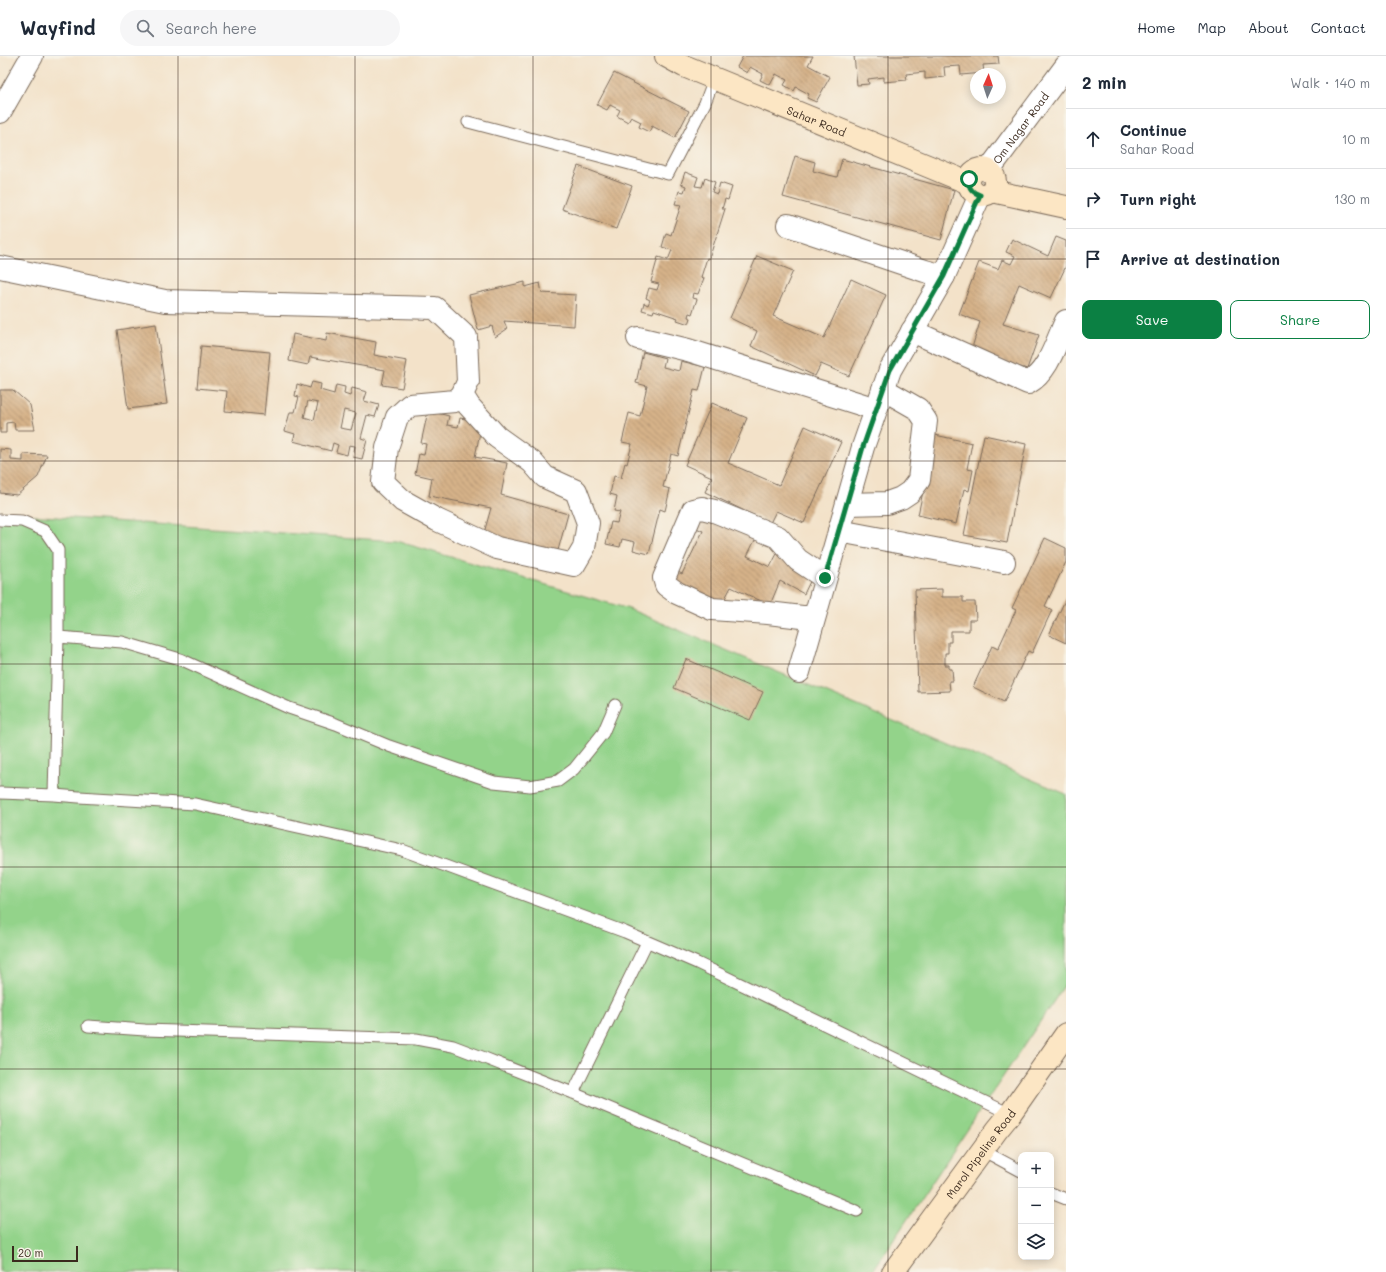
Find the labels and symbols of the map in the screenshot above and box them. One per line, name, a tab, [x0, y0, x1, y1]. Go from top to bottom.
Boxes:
north arrow	[970, 68, 1006, 104]
street label: Om Nagar Road	[989, 89, 1052, 167]
street label: Sahar Road	[785, 102, 849, 139]
route start	[960, 170, 978, 188]
route end	[816, 569, 834, 587]
street label: Marol Pipeline Road	[942, 1106, 1019, 1201]
scale bar	[12, 1244, 78, 1263]

